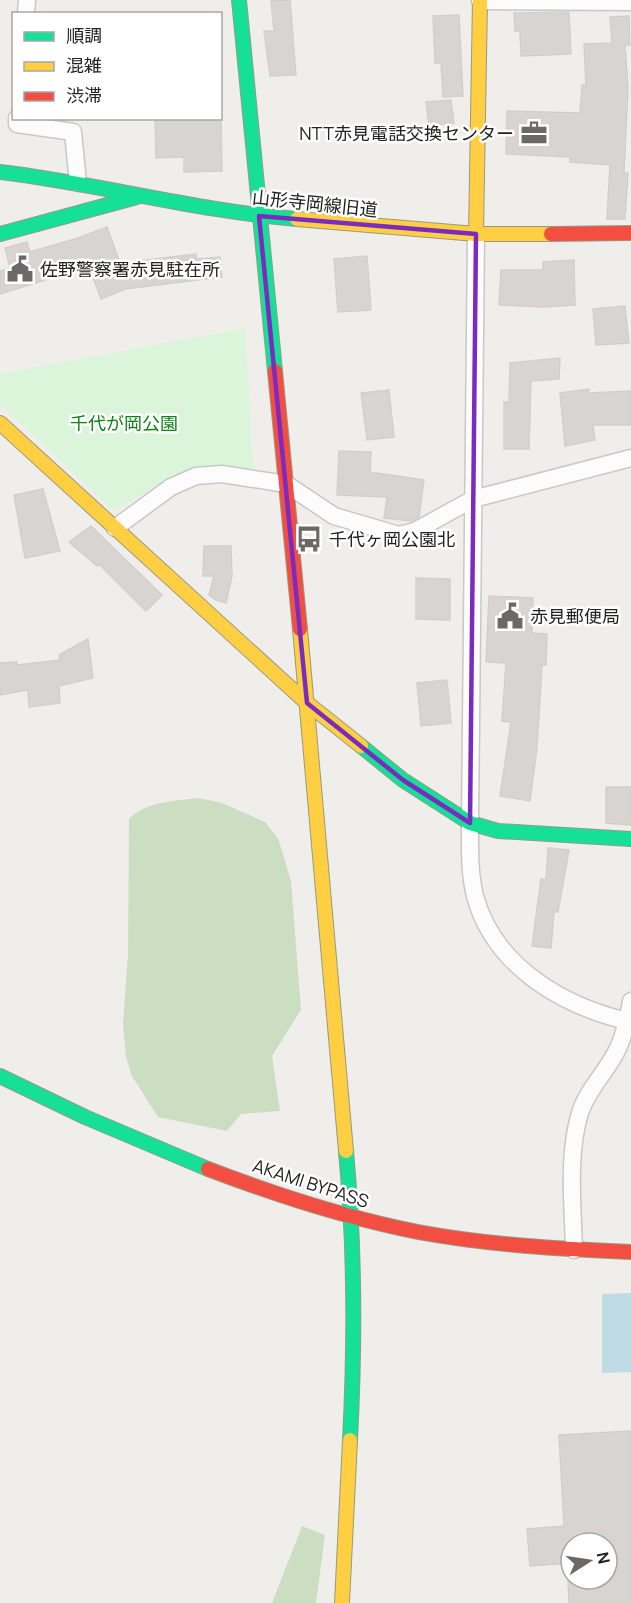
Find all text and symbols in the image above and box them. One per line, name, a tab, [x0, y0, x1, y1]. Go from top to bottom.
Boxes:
legend	[12, 12, 222, 120]
text: 順調	[66, 23, 102, 47]
text: 混雑	[66, 53, 102, 77]
text: 渋滞	[66, 83, 102, 107]
office icon: NTT赤見電話交換センター	[519, 118, 549, 148]
place label: NTT赤見電話交換センター	[299, 121, 514, 145]
street label: 山形寺岡線旧道	[251, 184, 379, 222]
public building icon: 佐野警察署赤見駐在所	[5, 254, 35, 284]
place label: 佐野警察署赤見駐在所	[40, 257, 220, 281]
park label: 千代が岡公園	[70, 411, 178, 435]
bus stop icon: 千代ヶ岡公園北	[294, 524, 324, 554]
place label: 千代ヶ岡公園北	[329, 527, 455, 551]
public building icon: 赤見郵便局	[495, 601, 525, 631]
place label: 赤見郵便局	[530, 604, 620, 628]
street label: AKAMI BYPASS	[250, 1153, 372, 1213]
north arrow	[559, 1531, 619, 1591]
text: N	[592, 1550, 616, 1566]

